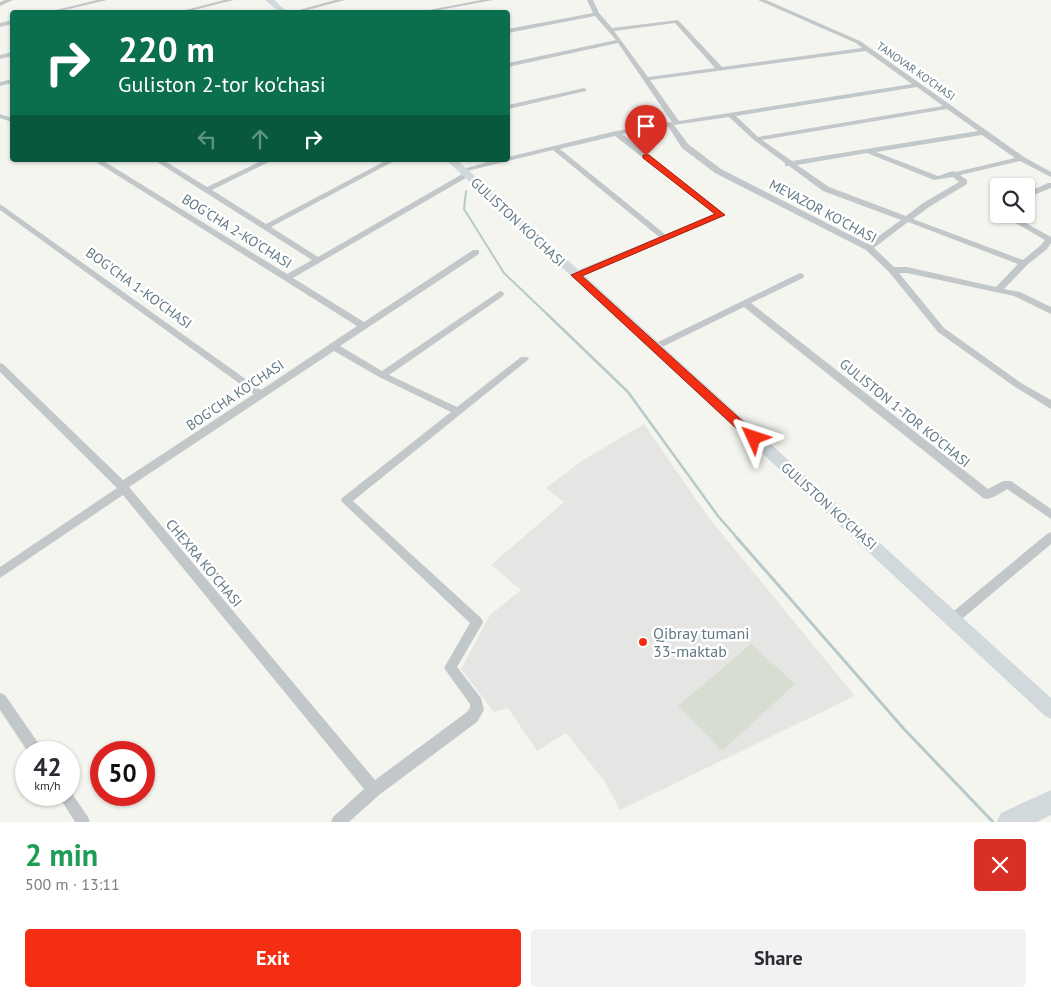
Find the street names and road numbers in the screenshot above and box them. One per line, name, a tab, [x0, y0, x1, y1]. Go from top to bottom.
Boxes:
street label: TANOVAR KO'CHASI	[874, 39, 958, 103]
street label: GULISTON KO'CHASI	[467, 174, 569, 270]
street label: MEVAZOR KO'CHASI	[766, 175, 880, 247]
street label: BOG'CHA 2-KO'CHASI	[179, 190, 295, 272]
street label: BOG'CHA 1-KO'CHASI	[82, 243, 196, 333]
street label: GULISTON 1-TOR KO'CHASI	[836, 355, 974, 471]
street label: BOG'CHA KO'CHASI	[183, 356, 287, 434]
street label: GULISTON KO'CHASI	[777, 458, 881, 554]
street label: CHEXRA KO'CHASI	[162, 515, 246, 611]

